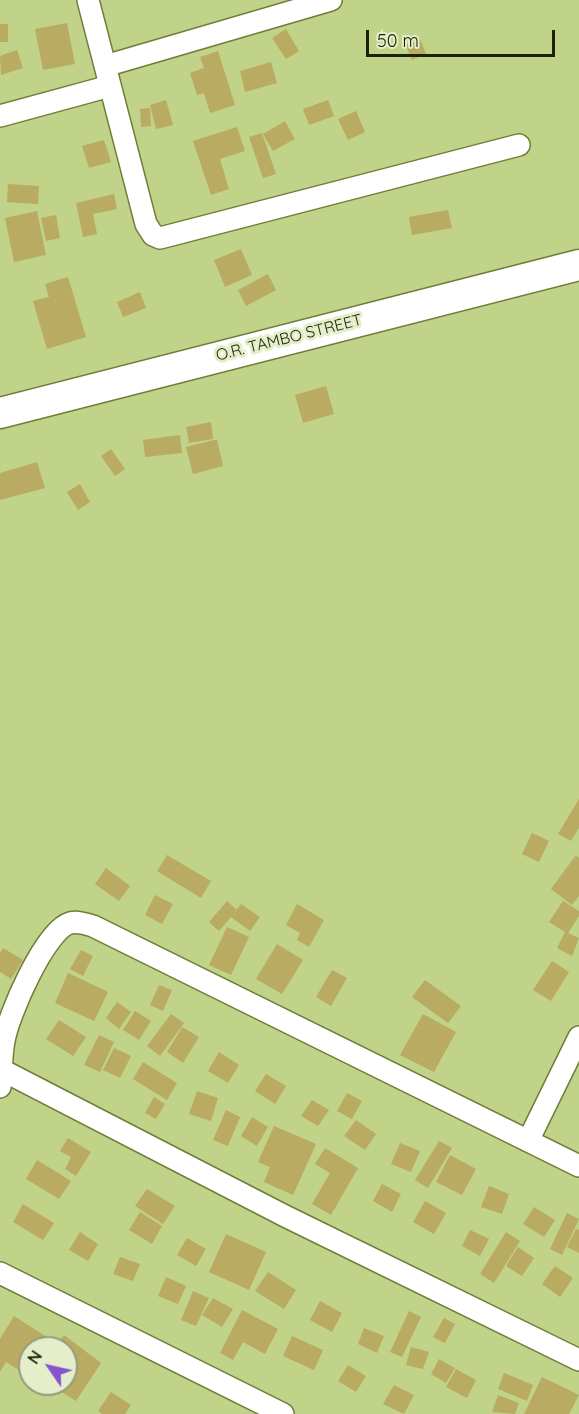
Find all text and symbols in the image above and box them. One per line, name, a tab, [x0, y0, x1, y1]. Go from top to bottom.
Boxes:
scale bar	[369, 18, 558, 56]
text: 50 m	[377, 29, 419, 52]
street label: O.R. TAMBO STREET	[214, 311, 364, 365]
north arrow	[18, 1336, 78, 1396]
text: N	[23, 1347, 46, 1368]

